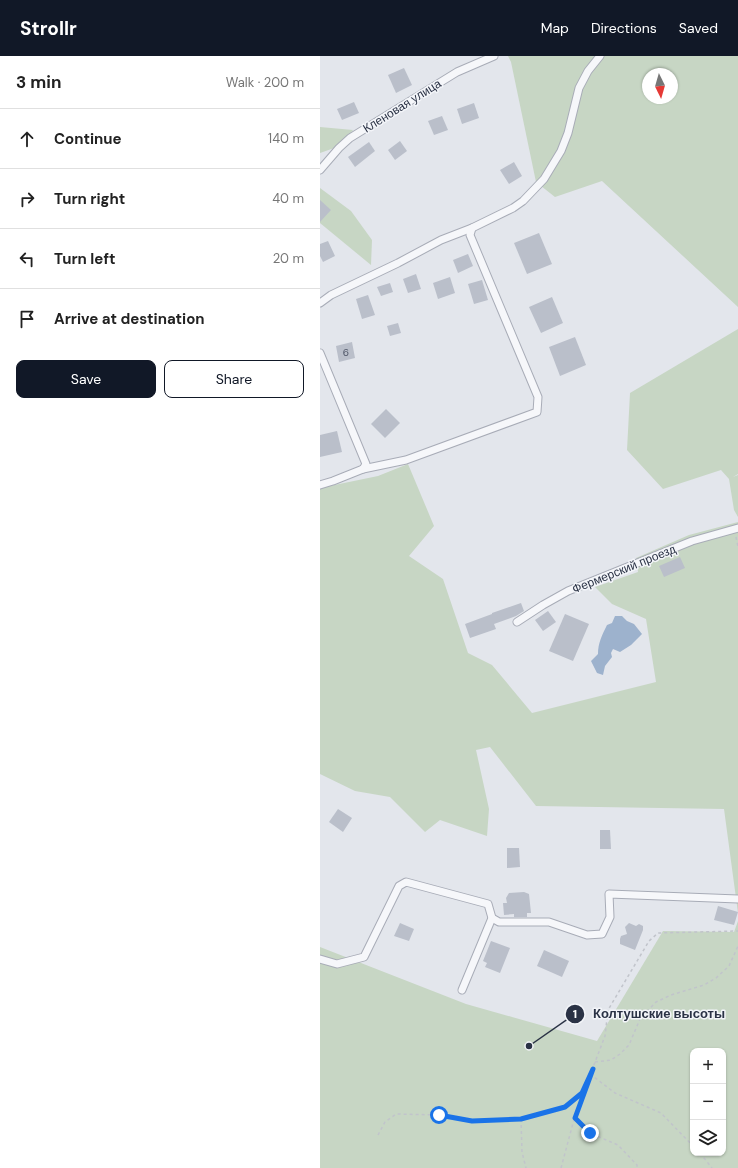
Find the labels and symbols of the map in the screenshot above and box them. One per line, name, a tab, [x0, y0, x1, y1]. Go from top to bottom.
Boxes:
north arrow	[642, 68, 678, 104]
street label: Кленовая улица	[360, 75, 444, 137]
house number: 6	[343, 346, 349, 359]
street label: Фермерский проезд	[570, 541, 678, 597]
callout: Колтушские высоты	[565, 1001, 733, 1026]
text: Колтушские высоты	[593, 1005, 725, 1022]
text: 1	[573, 1006, 577, 1022]
route start	[430, 1106, 448, 1124]
route end	[581, 1124, 599, 1142]

